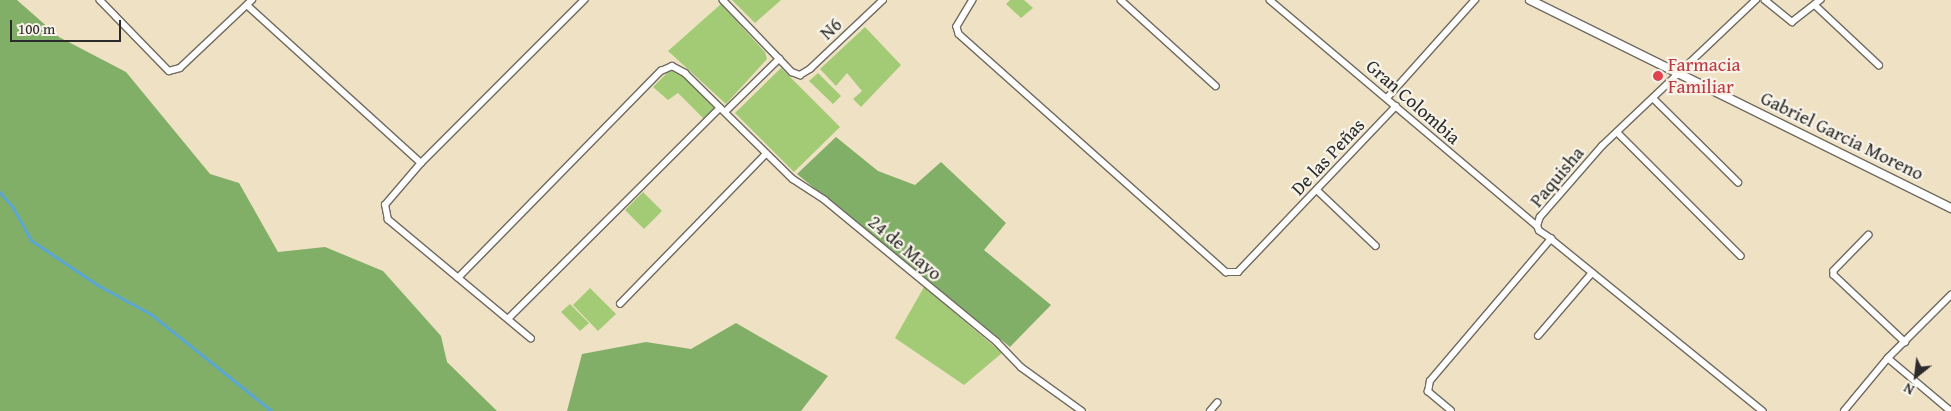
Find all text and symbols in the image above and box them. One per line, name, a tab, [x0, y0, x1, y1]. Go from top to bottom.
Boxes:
scale bar	[12, 10, 124, 42]
street label: N6	[815, 13, 847, 45]
text: 100 m	[18, 18, 55, 39]
place label: Farmacia Familiar	[1668, 54, 1741, 98]
street label: Gran Colombia	[1361, 55, 1465, 149]
marker: Farmacia Familiar	[1652, 70, 1664, 82]
street label: Gabriel Garcia Moreno	[1757, 87, 1927, 185]
street label: De las Peñas	[1287, 114, 1369, 200]
street label: Paquisha	[1525, 142, 1589, 212]
street label: 24 de Mayo	[864, 211, 946, 285]
north arrow	[1891, 351, 1941, 401]
text: N	[1900, 378, 1918, 400]

